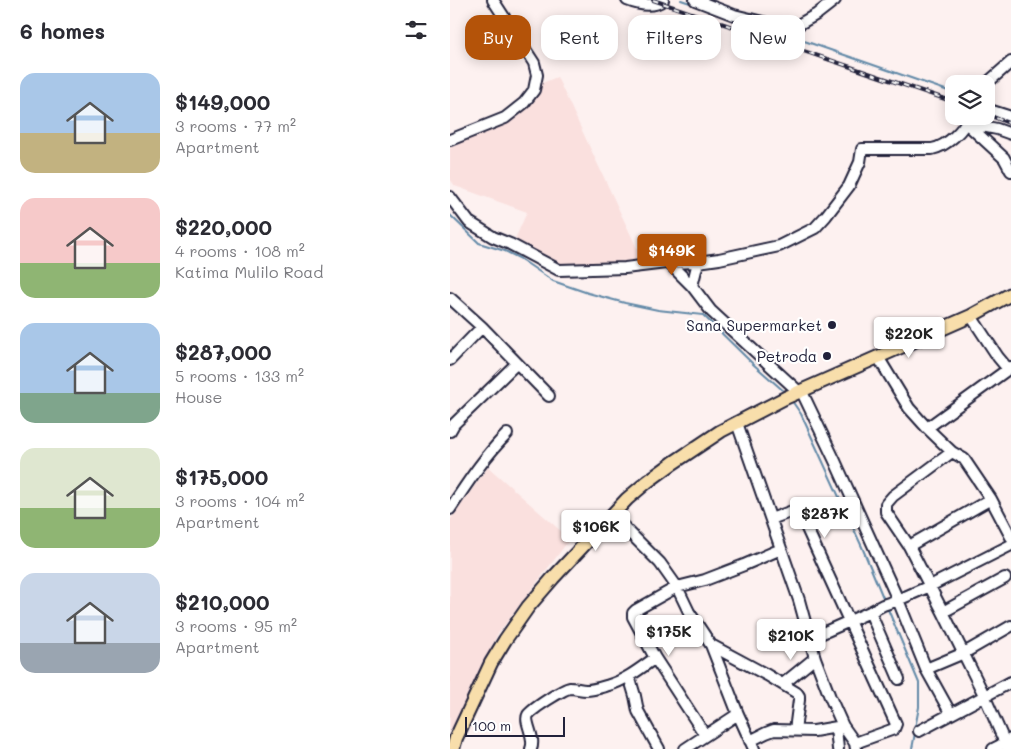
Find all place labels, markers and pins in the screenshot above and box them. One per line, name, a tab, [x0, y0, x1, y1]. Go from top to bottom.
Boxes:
pin: $149K	[637, 234, 707, 276]
place label: Sana Supermarket	[686, 315, 822, 335]
pin: $220K	[874, 316, 944, 359]
marker: Sana Supermarket	[826, 319, 838, 331]
place label: Petroda	[757, 346, 817, 366]
marker: Petroda	[821, 350, 833, 362]
pin: $287K	[790, 496, 860, 539]
pin: $106K	[561, 510, 631, 552]
pin: $175K	[634, 614, 704, 657]
pin: $210K	[756, 618, 826, 661]

